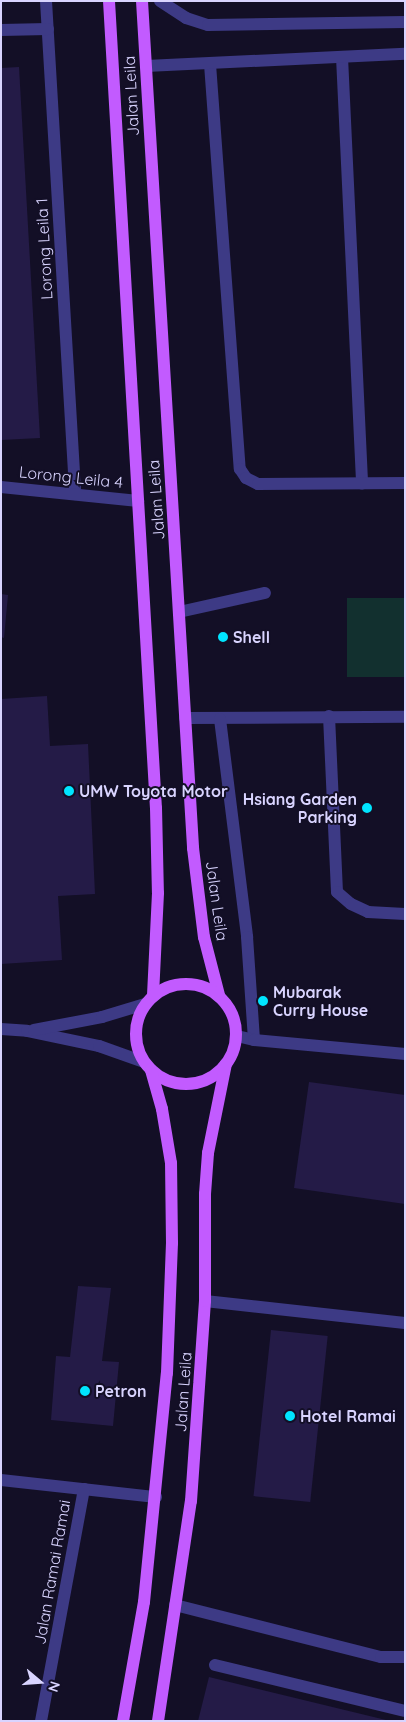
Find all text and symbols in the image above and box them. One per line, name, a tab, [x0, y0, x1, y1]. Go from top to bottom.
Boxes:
street label: Jalan Leila	[119, 55, 143, 137]
street label: Lorong Leila 1	[32, 198, 56, 300]
street label: Jalan Leila	[144, 459, 168, 541]
street label: Lorong Leila 4	[18, 462, 124, 492]
place label: Shell	[233, 627, 270, 647]
marker: Shell	[217, 631, 229, 643]
place label: UMW Toyota Motor	[79, 781, 228, 801]
marker: UMW Toyota Motor	[63, 785, 75, 797]
place label: Hsiang Garden Parking	[243, 789, 357, 827]
marker: Hsiang Garden Parking	[361, 802, 373, 814]
street label: Jalan Leila	[202, 860, 232, 942]
place label: Mubarak Curry House	[273, 982, 368, 1020]
marker: Mubarak Curry House	[257, 995, 269, 1007]
street label: Jalan Leila	[171, 1351, 195, 1433]
place label: Petron	[95, 1381, 147, 1401]
marker: Petron	[79, 1385, 91, 1397]
place label: Hotel Ramai	[300, 1406, 396, 1426]
marker: Hotel Ramai	[284, 1410, 296, 1422]
street label: Jalan Ramai Ramai	[30, 1498, 74, 1646]
north arrow	[15, 1657, 65, 1707]
text: N	[44, 1679, 64, 1694]

